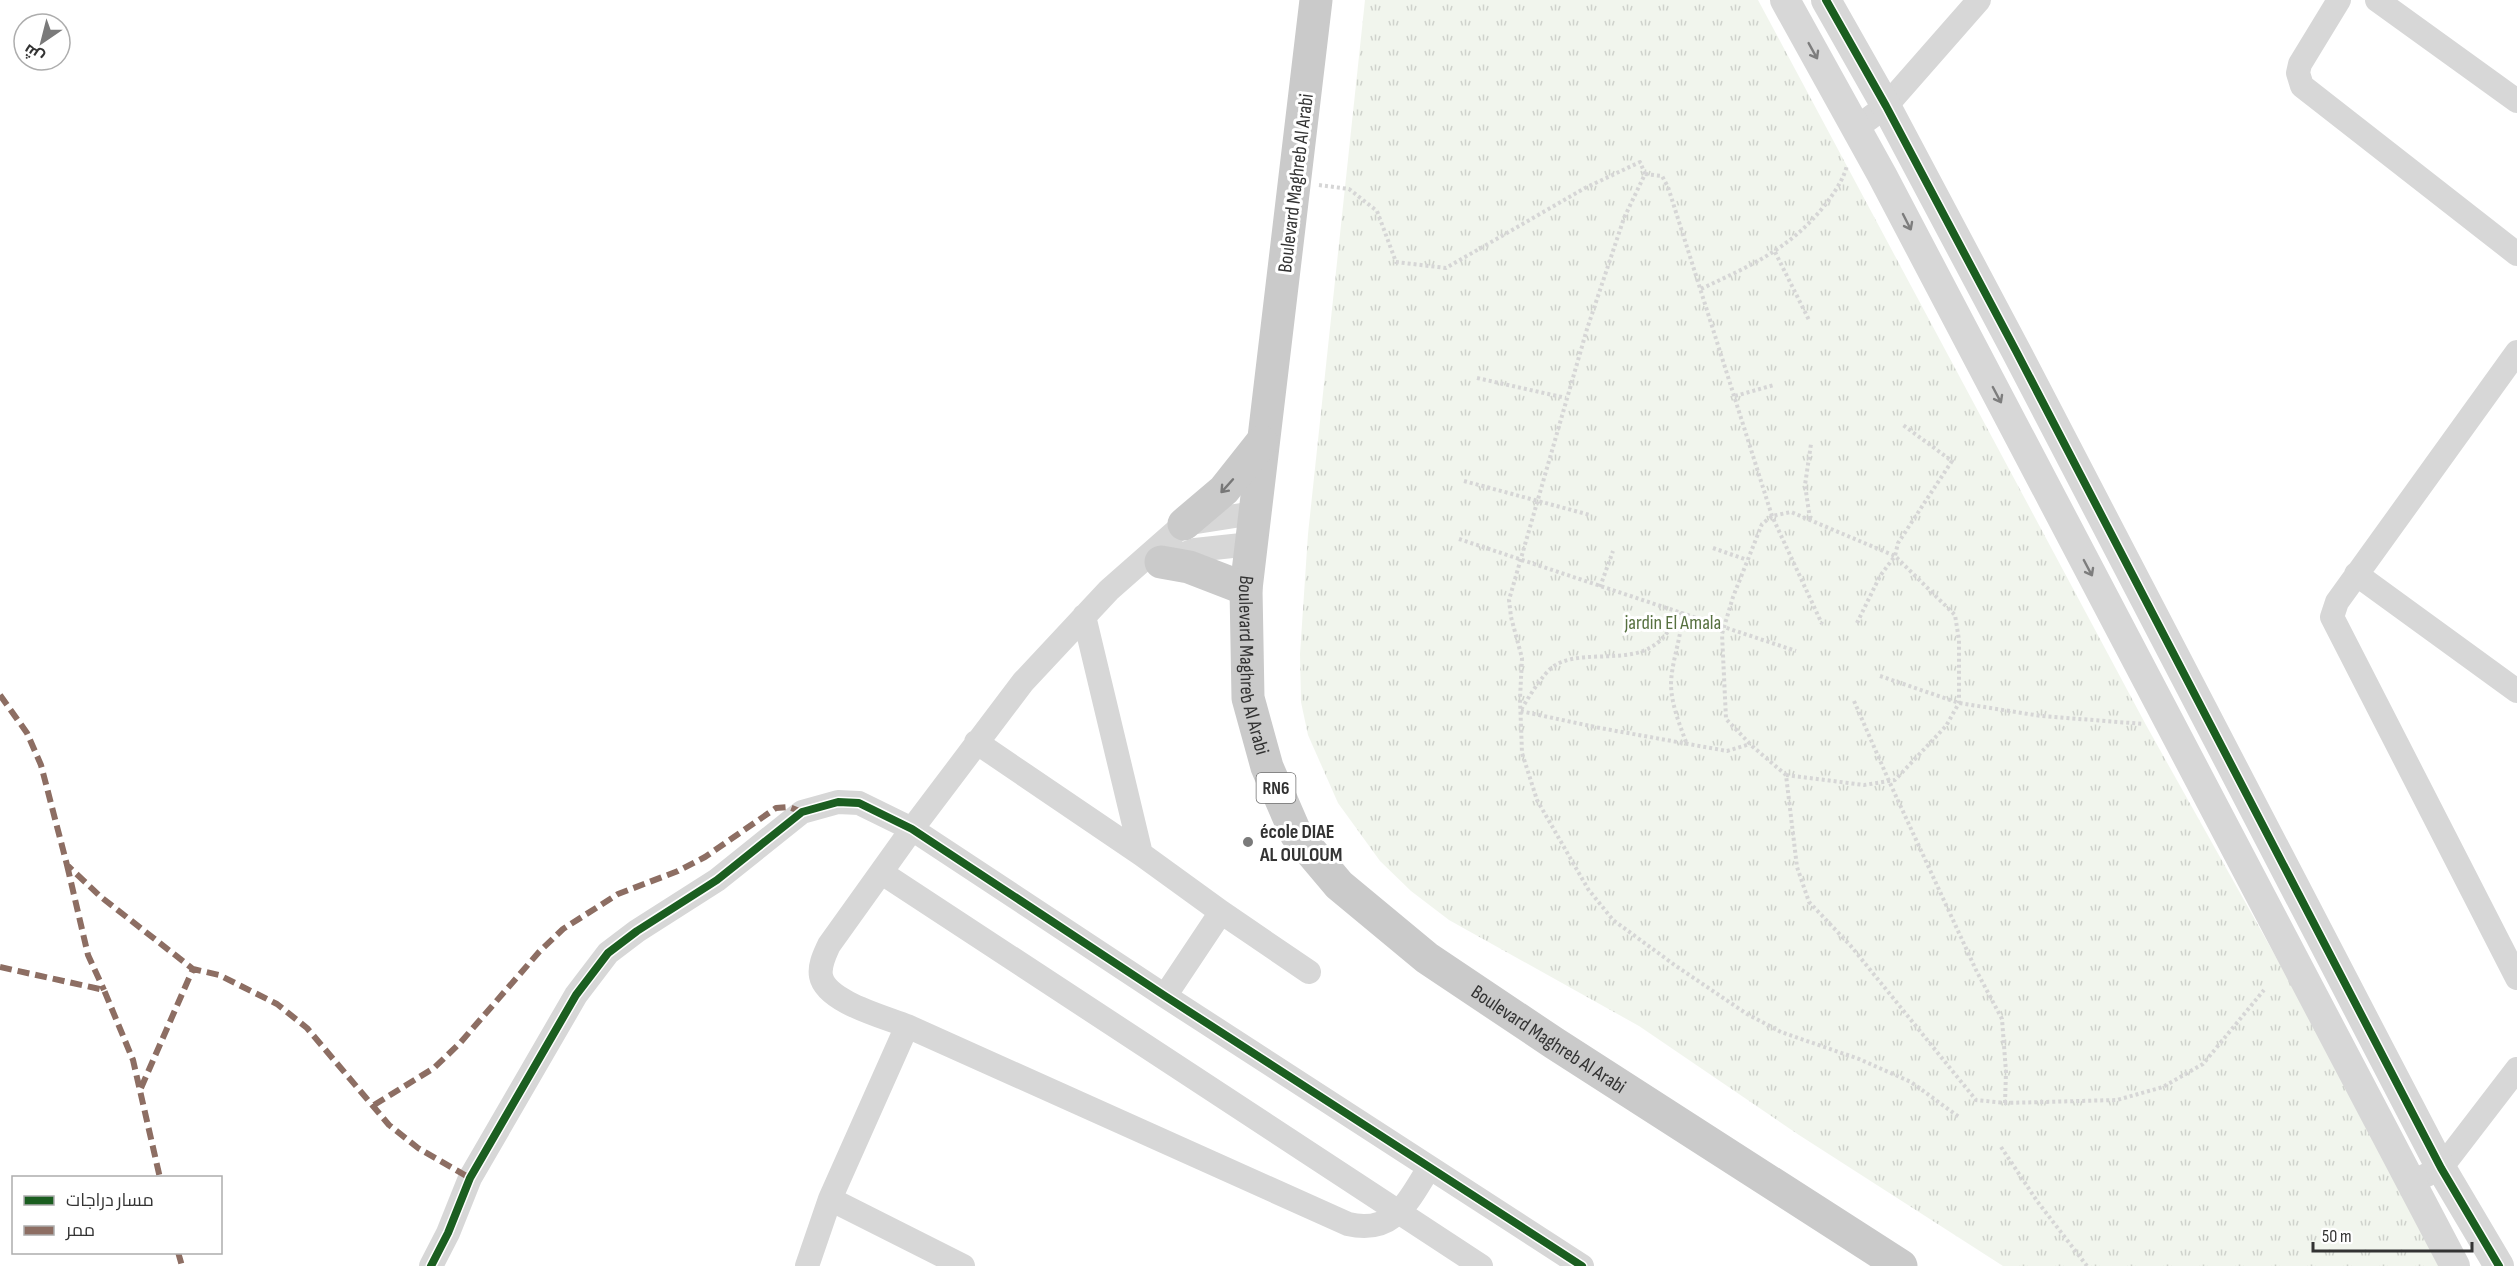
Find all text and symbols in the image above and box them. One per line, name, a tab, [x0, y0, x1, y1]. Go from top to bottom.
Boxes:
north arrow	[12, 12, 72, 72]
text: ش	[20, 39, 48, 67]
one-way arrow	[1807, 42, 1819, 59]
street label: Boulevard Maghreb Al Arabi	[1273, 92, 1319, 274]
one-way arrow	[1901, 213, 1913, 230]
one-way arrow	[1991, 386, 2003, 403]
one-way arrow	[1220, 478, 1234, 493]
one-way arrow	[2082, 558, 2094, 576]
street label: Boulevard Maghreb Al Arabi	[1233, 574, 1274, 757]
park label: jardin El Amala	[1624, 611, 1721, 635]
road number: RN6	[1256, 773, 1296, 803]
place label: école DIAE AL OULOUM	[1259, 820, 1342, 867]
marker: école DIAE AL OULOUM	[1241, 835, 1255, 849]
street label: Boulevard Maghreb Al Arabi	[1466, 980, 1630, 1099]
legend	[12, 1176, 222, 1254]
text: مسار دراجات	[66, 1190, 154, 1211]
scale bar	[2313, 1215, 2472, 1253]
text: ممر	[65, 1220, 95, 1241]
text: 50 m	[2322, 1226, 2352, 1247]

